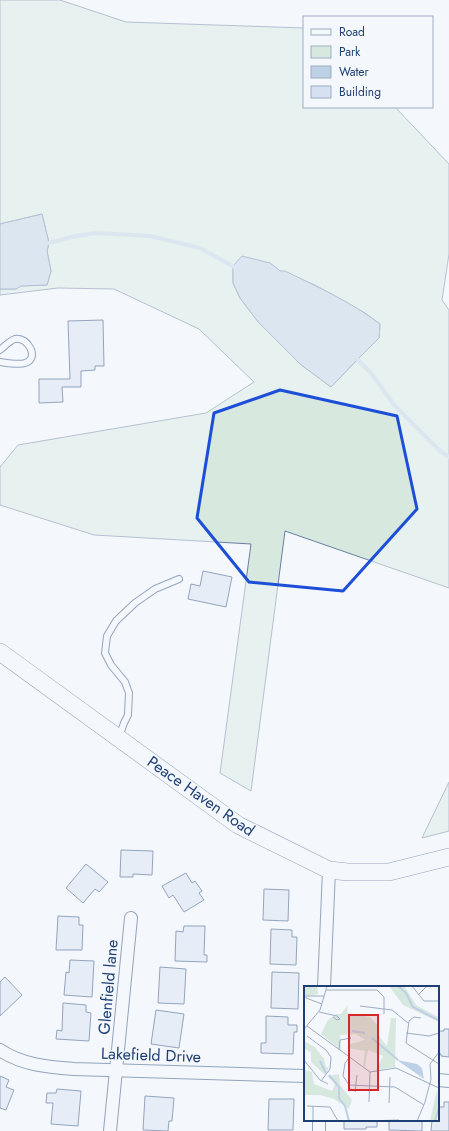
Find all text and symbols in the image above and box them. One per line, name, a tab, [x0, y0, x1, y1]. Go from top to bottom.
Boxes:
legend	[303, 16, 433, 108]
text: Road	[339, 23, 365, 41]
text: Park	[339, 43, 361, 61]
text: Water	[339, 63, 370, 81]
text: Building	[339, 83, 381, 101]
street label: Peace Haven Road	[142, 750, 260, 842]
street label: Glenfield lane	[92, 939, 124, 1035]
inset map	[304, 986, 439, 1121]
street label: Lakefield Drive	[101, 1042, 201, 1068]

